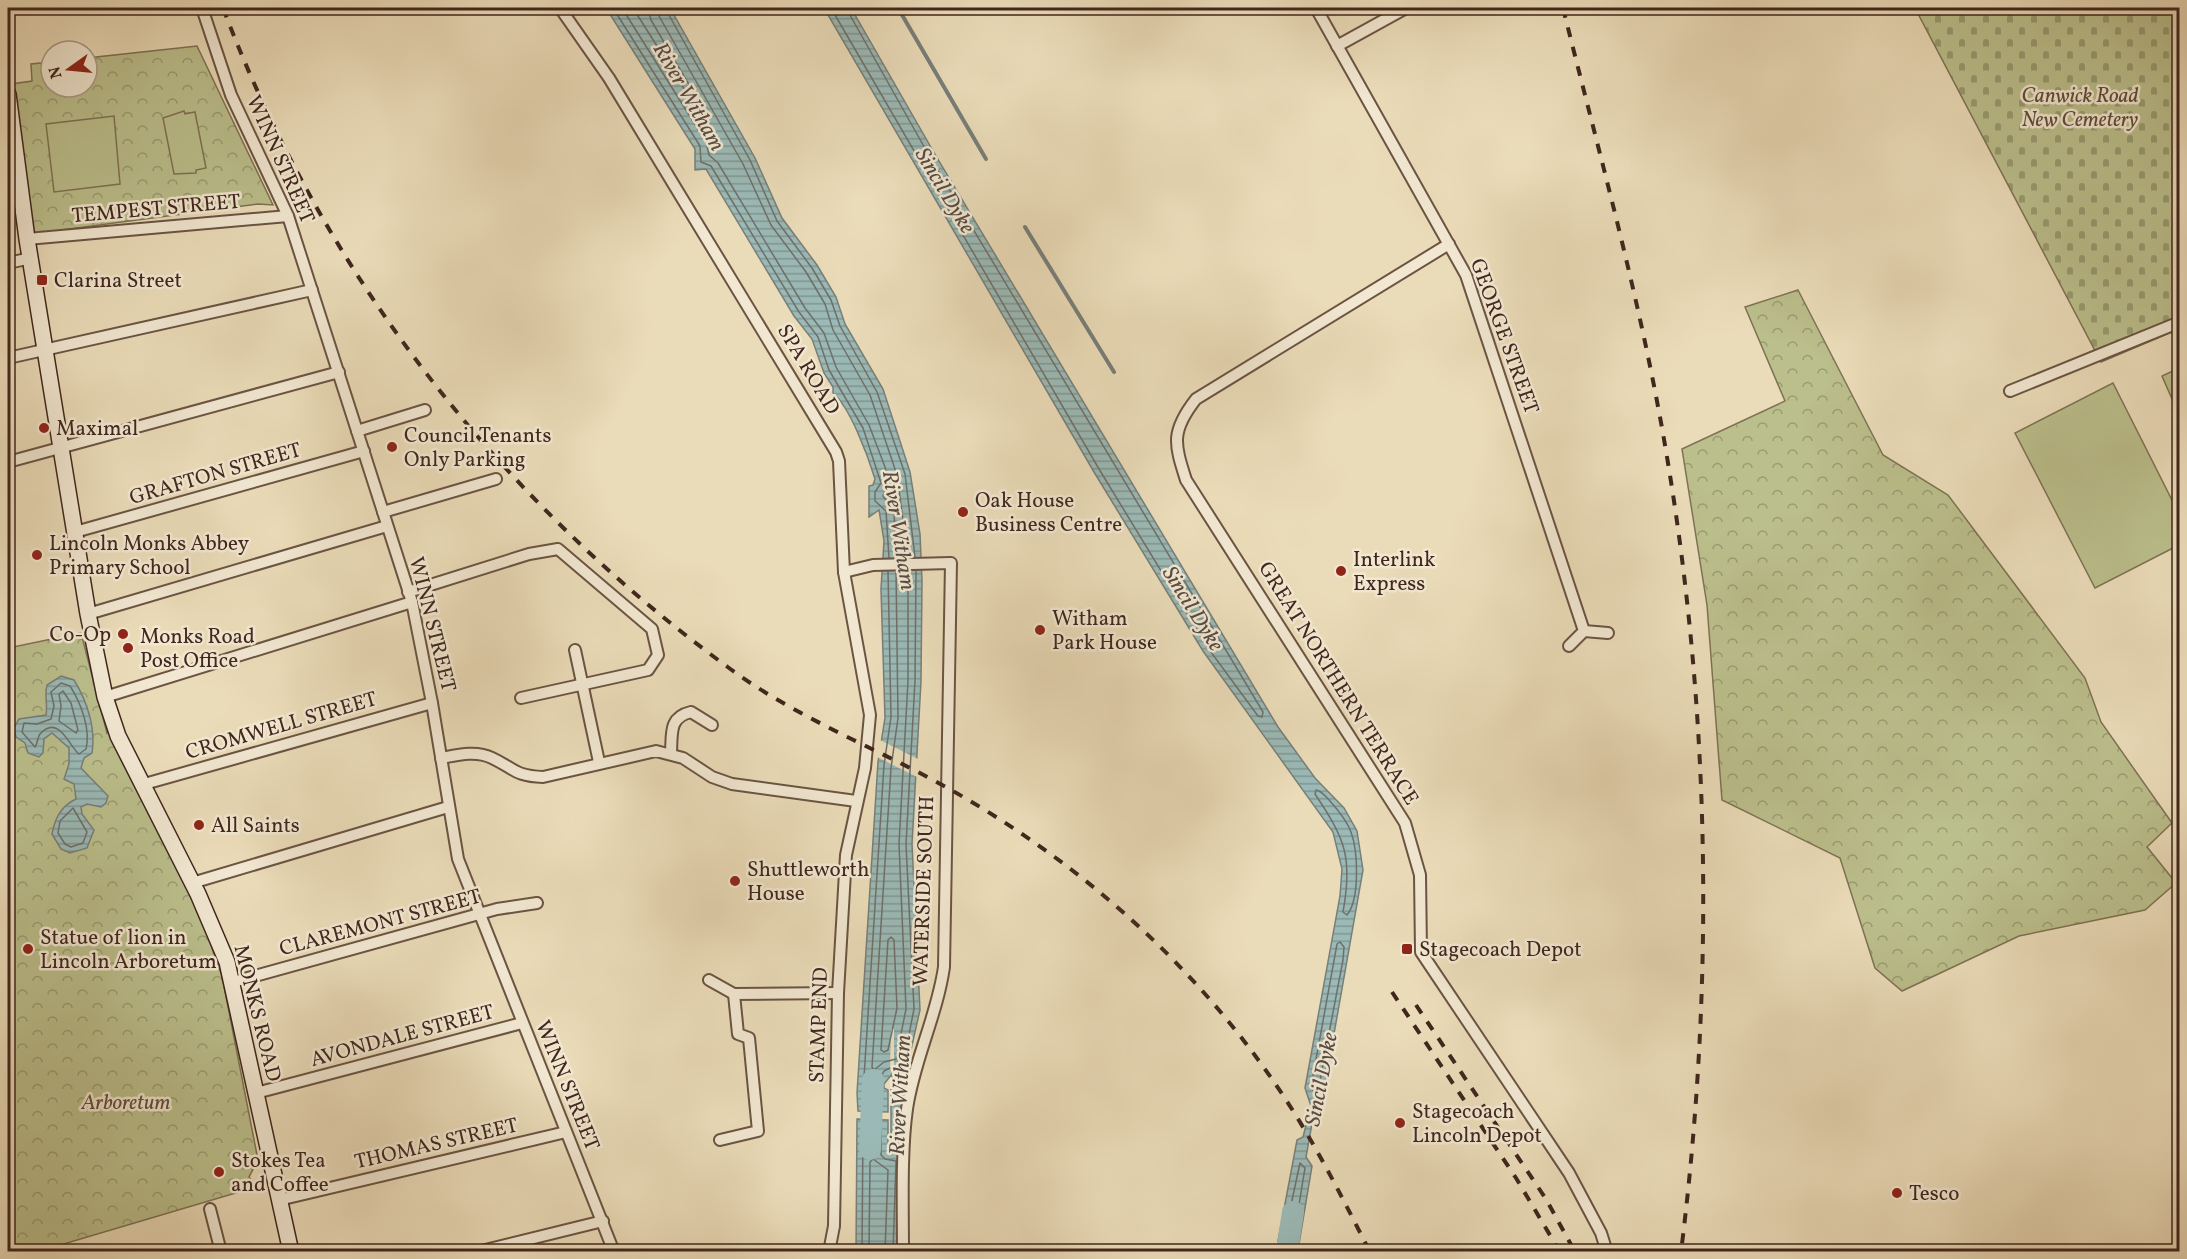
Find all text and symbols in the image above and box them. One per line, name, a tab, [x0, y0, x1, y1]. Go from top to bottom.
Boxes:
water label: River Witham	[644, 37, 732, 157]
north arrow	[39, 39, 99, 99]
text: N	[44, 64, 69, 81]
park label: Canwick Road New Cemetery	[2021, 82, 2139, 135]
street label: WINN STREET	[238, 91, 321, 228]
water label: Sincil Dyke	[906, 143, 982, 240]
street label: TEMPEST STREET	[71, 188, 242, 231]
street label: GEORGE STREET	[1462, 255, 1545, 418]
place label: Clarina Street	[54, 267, 182, 296]
marker: Clarina Street	[35, 273, 49, 287]
street label: SPA ROAD	[769, 319, 846, 421]
place label: Maximal	[56, 415, 138, 444]
marker: Maximal	[37, 421, 51, 435]
place label: Council Tenants Only Parking	[404, 422, 551, 475]
street label: GRAFTON STREET	[126, 436, 305, 513]
marker: Council Tenants Only Parking	[385, 440, 399, 454]
water label: River Witham	[873, 468, 922, 593]
place label: Oak House Business Centre	[975, 487, 1122, 540]
marker: Oak House Business Centre	[956, 505, 970, 519]
place label: Lincoln Monks Abbey Primary School	[49, 530, 250, 583]
place label: Interlink Express	[1353, 546, 1436, 599]
marker: Lincoln Monks Abbey Primary School	[30, 548, 44, 562]
street label: WINN STREET	[401, 554, 462, 695]
street label: GREAT NORTHERN TERRACE	[1251, 556, 1425, 811]
water label: Sincil Dyke	[1154, 561, 1230, 658]
marker: Interlink Express	[1334, 564, 1348, 578]
place label: Witham Park House	[1052, 605, 1157, 658]
place label: Co-Op	[50, 621, 111, 650]
place label: Monks Road Post Office	[140, 623, 255, 676]
marker: Witham Park House	[1033, 623, 1047, 637]
marker: Co-Op	[116, 627, 130, 641]
marker: Monks Road Post Office	[121, 641, 135, 655]
street label: CROMWELL STREET	[182, 685, 380, 768]
street label: WATERSIDE SOUTH	[907, 795, 942, 987]
place label: All Saints	[211, 812, 300, 841]
marker: All Saints	[192, 818, 206, 832]
place label: Shuttleworth House	[747, 856, 869, 909]
marker: Shuttleworth House	[728, 874, 742, 888]
street label: CLAREMONT STREET	[276, 883, 484, 964]
place label: Statue of lion in Lincoln Arboretum	[40, 924, 217, 977]
place label: Stagecoach Depot	[1419, 936, 1582, 965]
marker: Statue of lion in Lincoln Arboretum	[21, 942, 35, 956]
street label: MONKS ROAD	[226, 942, 288, 1085]
marker: Stagecoach Depot	[1400, 942, 1414, 956]
street label: STAMP END	[803, 967, 836, 1083]
street label: AVONDALE STREET	[307, 998, 497, 1075]
street label: WINN STREET	[527, 1016, 606, 1155]
water label: Sincil Dyke	[1298, 1030, 1347, 1129]
water label: River Witham	[883, 1034, 920, 1156]
park label: Arboretum	[80, 1089, 171, 1118]
place label: Stagecoach Lincoln Depot	[1412, 1098, 1542, 1151]
street label: THOMAS STREET	[352, 1112, 521, 1177]
marker: Stagecoach Lincoln Depot	[1393, 1116, 1407, 1130]
place label: Stokes Tea and Coffee	[231, 1147, 329, 1200]
marker: Stokes Tea and Coffee	[212, 1165, 226, 1179]
place label: Tesco	[1909, 1180, 1959, 1209]
marker: Tesco	[1890, 1186, 1904, 1200]

